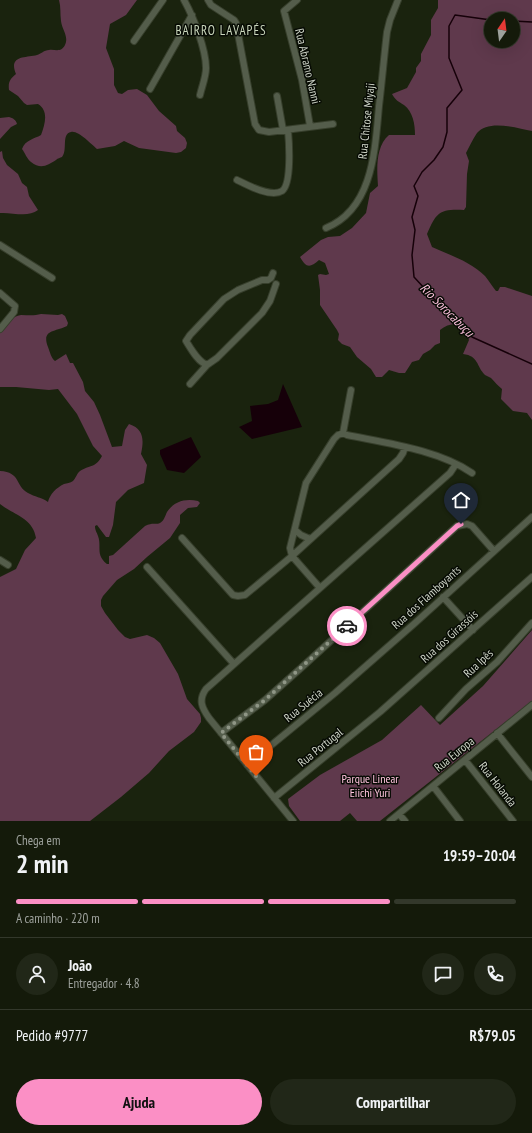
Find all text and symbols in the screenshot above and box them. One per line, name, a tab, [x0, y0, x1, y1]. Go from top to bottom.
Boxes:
north arrow	[484, 12, 520, 48]
map controls	[484, 12, 520, 48]
district label: BAIRRO LAVAPÉS	[175, 22, 267, 39]
street label: Rua Abramo Nanni	[292, 27, 324, 105]
street label: Rua Chitose Miyaji	[355, 82, 377, 160]
water label: Rio Sorocabuçu	[417, 280, 478, 341]
pin	[444, 483, 478, 524]
icon: home	[450, 489, 472, 511]
street label: Rua dos Flamboyants	[388, 562, 464, 632]
courier	[327, 606, 367, 646]
street label: Rua dos Girassóis	[417, 606, 481, 666]
icon: car	[336, 615, 358, 637]
street label: Rua Ipês	[460, 645, 496, 681]
street label: Rua Suécia	[281, 685, 325, 725]
street label: Rua Portugal	[295, 724, 346, 770]
street label: Rua Europa	[431, 733, 477, 775]
pin	[239, 735, 273, 776]
icon: bag	[245, 741, 267, 763]
street label: Rua Holanda	[476, 759, 520, 810]
park label: Parque Linear Eiichi Yuri	[342, 771, 399, 800]
text: Chega em	[16, 832, 60, 849]
text: 19:59–20:04	[443, 846, 516, 865]
text: 2 min	[16, 847, 69, 880]
text: A caminho · 220 m	[16, 910, 100, 927]
button: person	[16, 953, 58, 995]
button: chat	[422, 953, 464, 995]
button: phone	[474, 953, 516, 995]
text: João	[68, 956, 92, 975]
text: Entregador · 4.8	[68, 975, 140, 992]
text: Pedido #9777	[16, 1026, 88, 1045]
text: R$79.05	[469, 1026, 516, 1045]
button: Ajuda	[16, 1079, 262, 1125]
button: Compartilhar	[270, 1079, 516, 1125]

